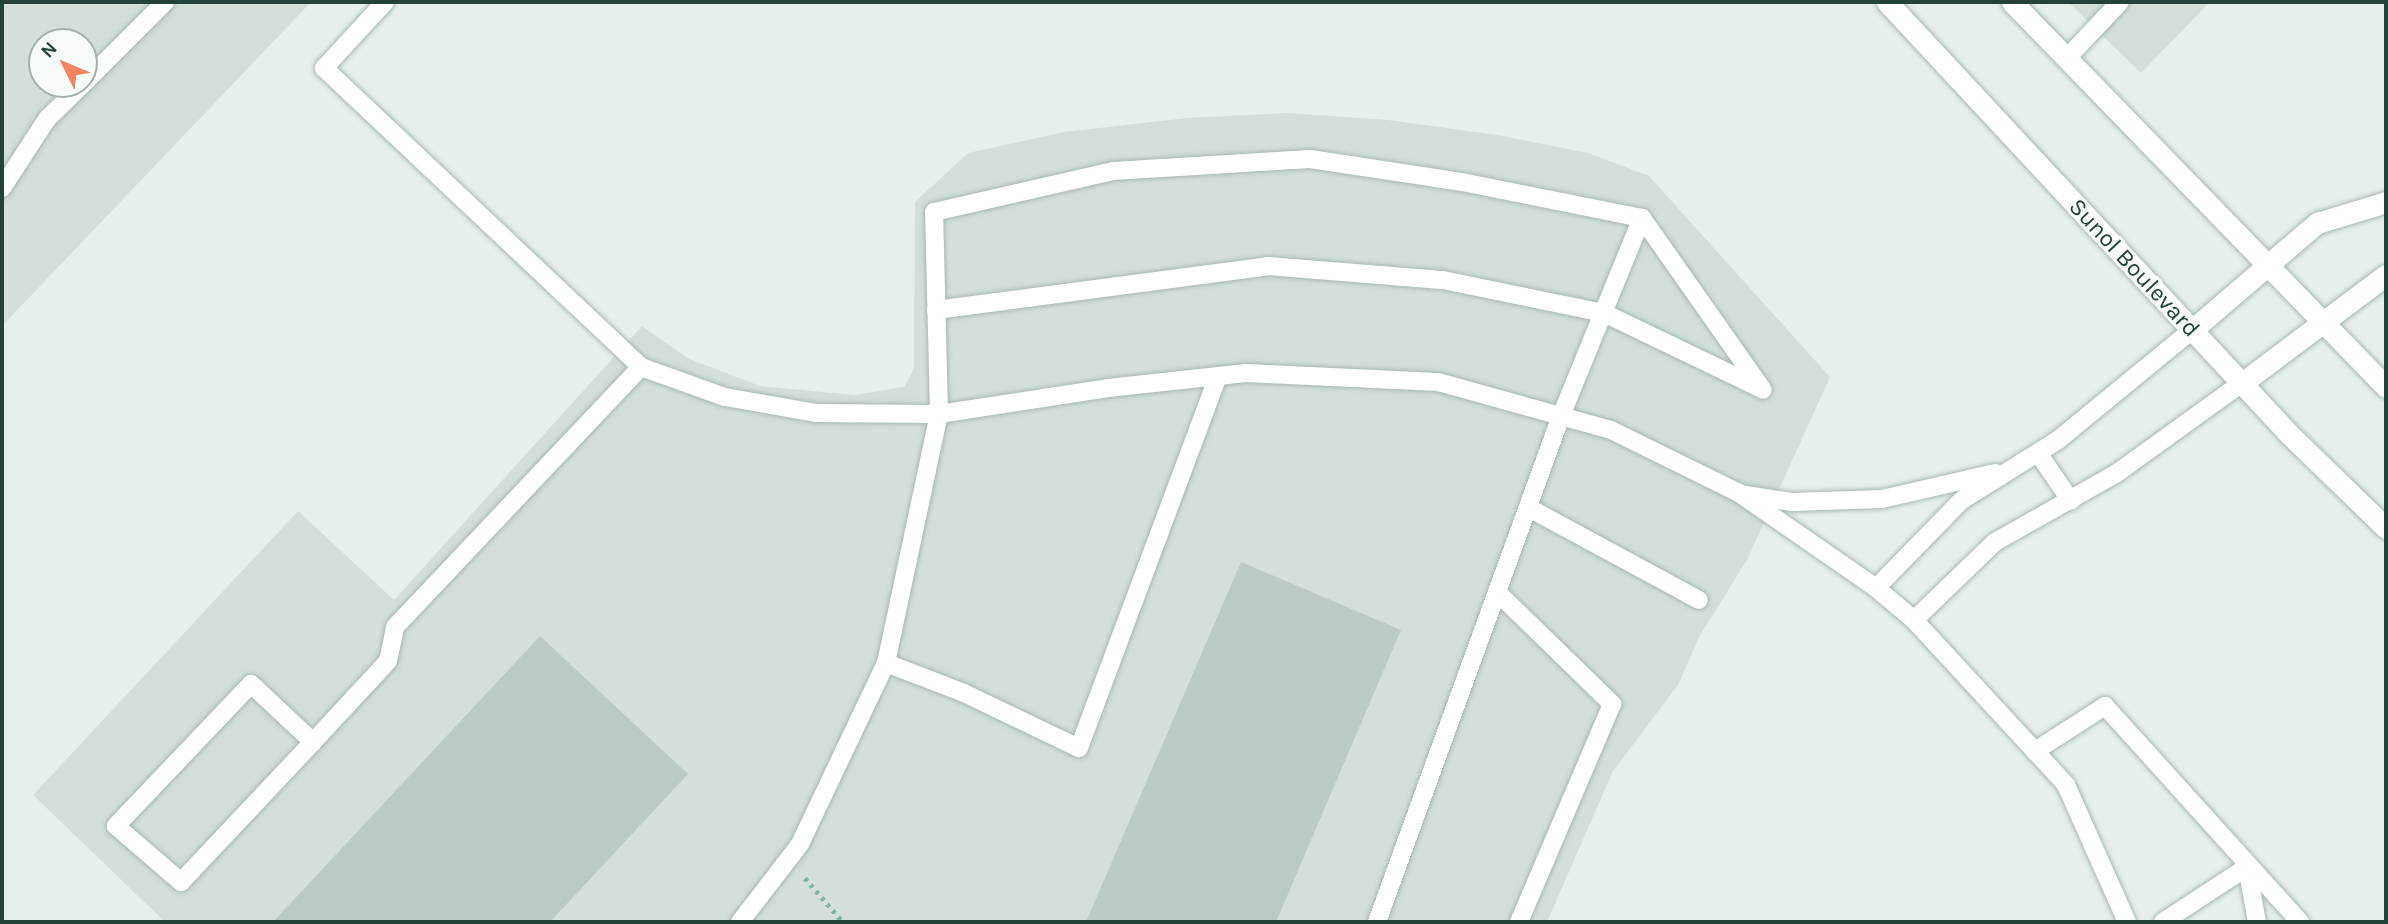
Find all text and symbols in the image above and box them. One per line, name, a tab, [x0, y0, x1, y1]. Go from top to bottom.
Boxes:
north arrow	[28, 28, 98, 98]
text: N	[36, 38, 62, 63]
street label: Sunol Boulevard	[2062, 193, 2206, 343]

